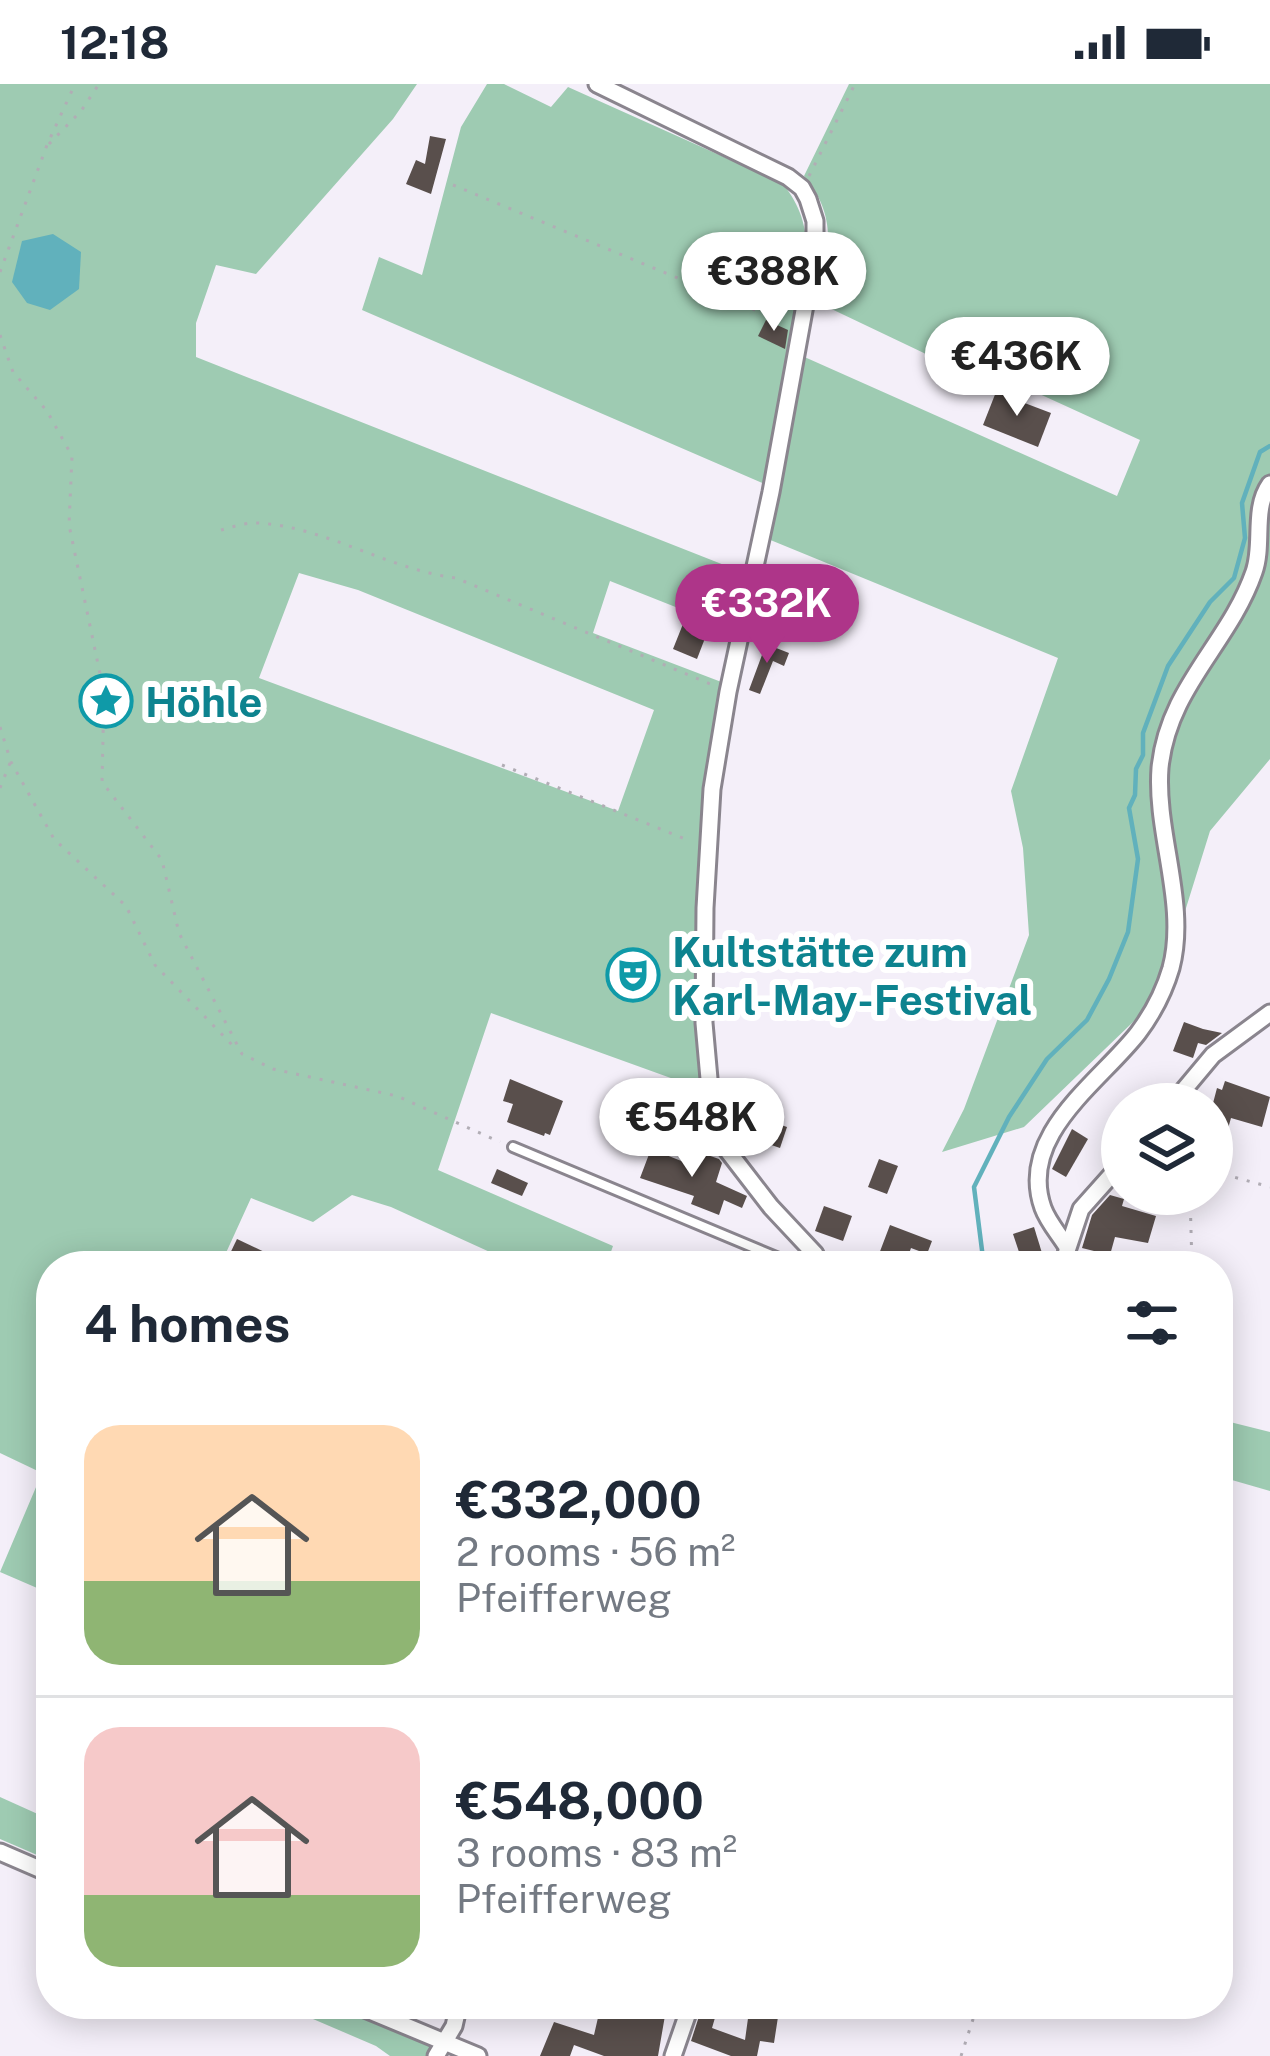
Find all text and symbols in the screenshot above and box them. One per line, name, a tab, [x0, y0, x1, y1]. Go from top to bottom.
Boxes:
text: 12:18	[60, 16, 169, 69]
pin: €388K	[690, 232, 858, 334]
text: €388K	[708, 248, 840, 294]
pin: €436K	[933, 317, 1101, 419]
text: €436K	[952, 333, 1082, 379]
pin: €332K	[683, 564, 851, 666]
text: €332K	[702, 580, 832, 626]
place icon: Höhle	[78, 673, 134, 729]
place label: Höhle	[145, 677, 263, 726]
place label: Kultstätte zum Karl-May-Festival	[672, 927, 1032, 1024]
theatre icon: Kultstätte zum Karl-May-Festival	[605, 947, 661, 1003]
pin: €548K	[608, 1078, 776, 1180]
map controls	[1101, 1083, 1233, 1215]
button: layers	[1101, 1083, 1233, 1215]
text: €548K	[626, 1094, 758, 1140]
icon: filters	[1119, 1290, 1185, 1356]
text: 4 homes	[84, 1294, 290, 1353]
text: €332,000	[456, 1470, 702, 1529]
icon: home	[180, 1473, 324, 1617]
text: 2 rooms · 56 m²	[456, 1529, 735, 1575]
text: Pfeifferweg	[456, 1575, 672, 1621]
text: €548,000	[456, 1771, 704, 1830]
icon: home	[180, 1775, 324, 1919]
text: 3 rooms · 83 m²	[456, 1830, 737, 1876]
text: Pfeifferweg	[456, 1876, 672, 1922]

